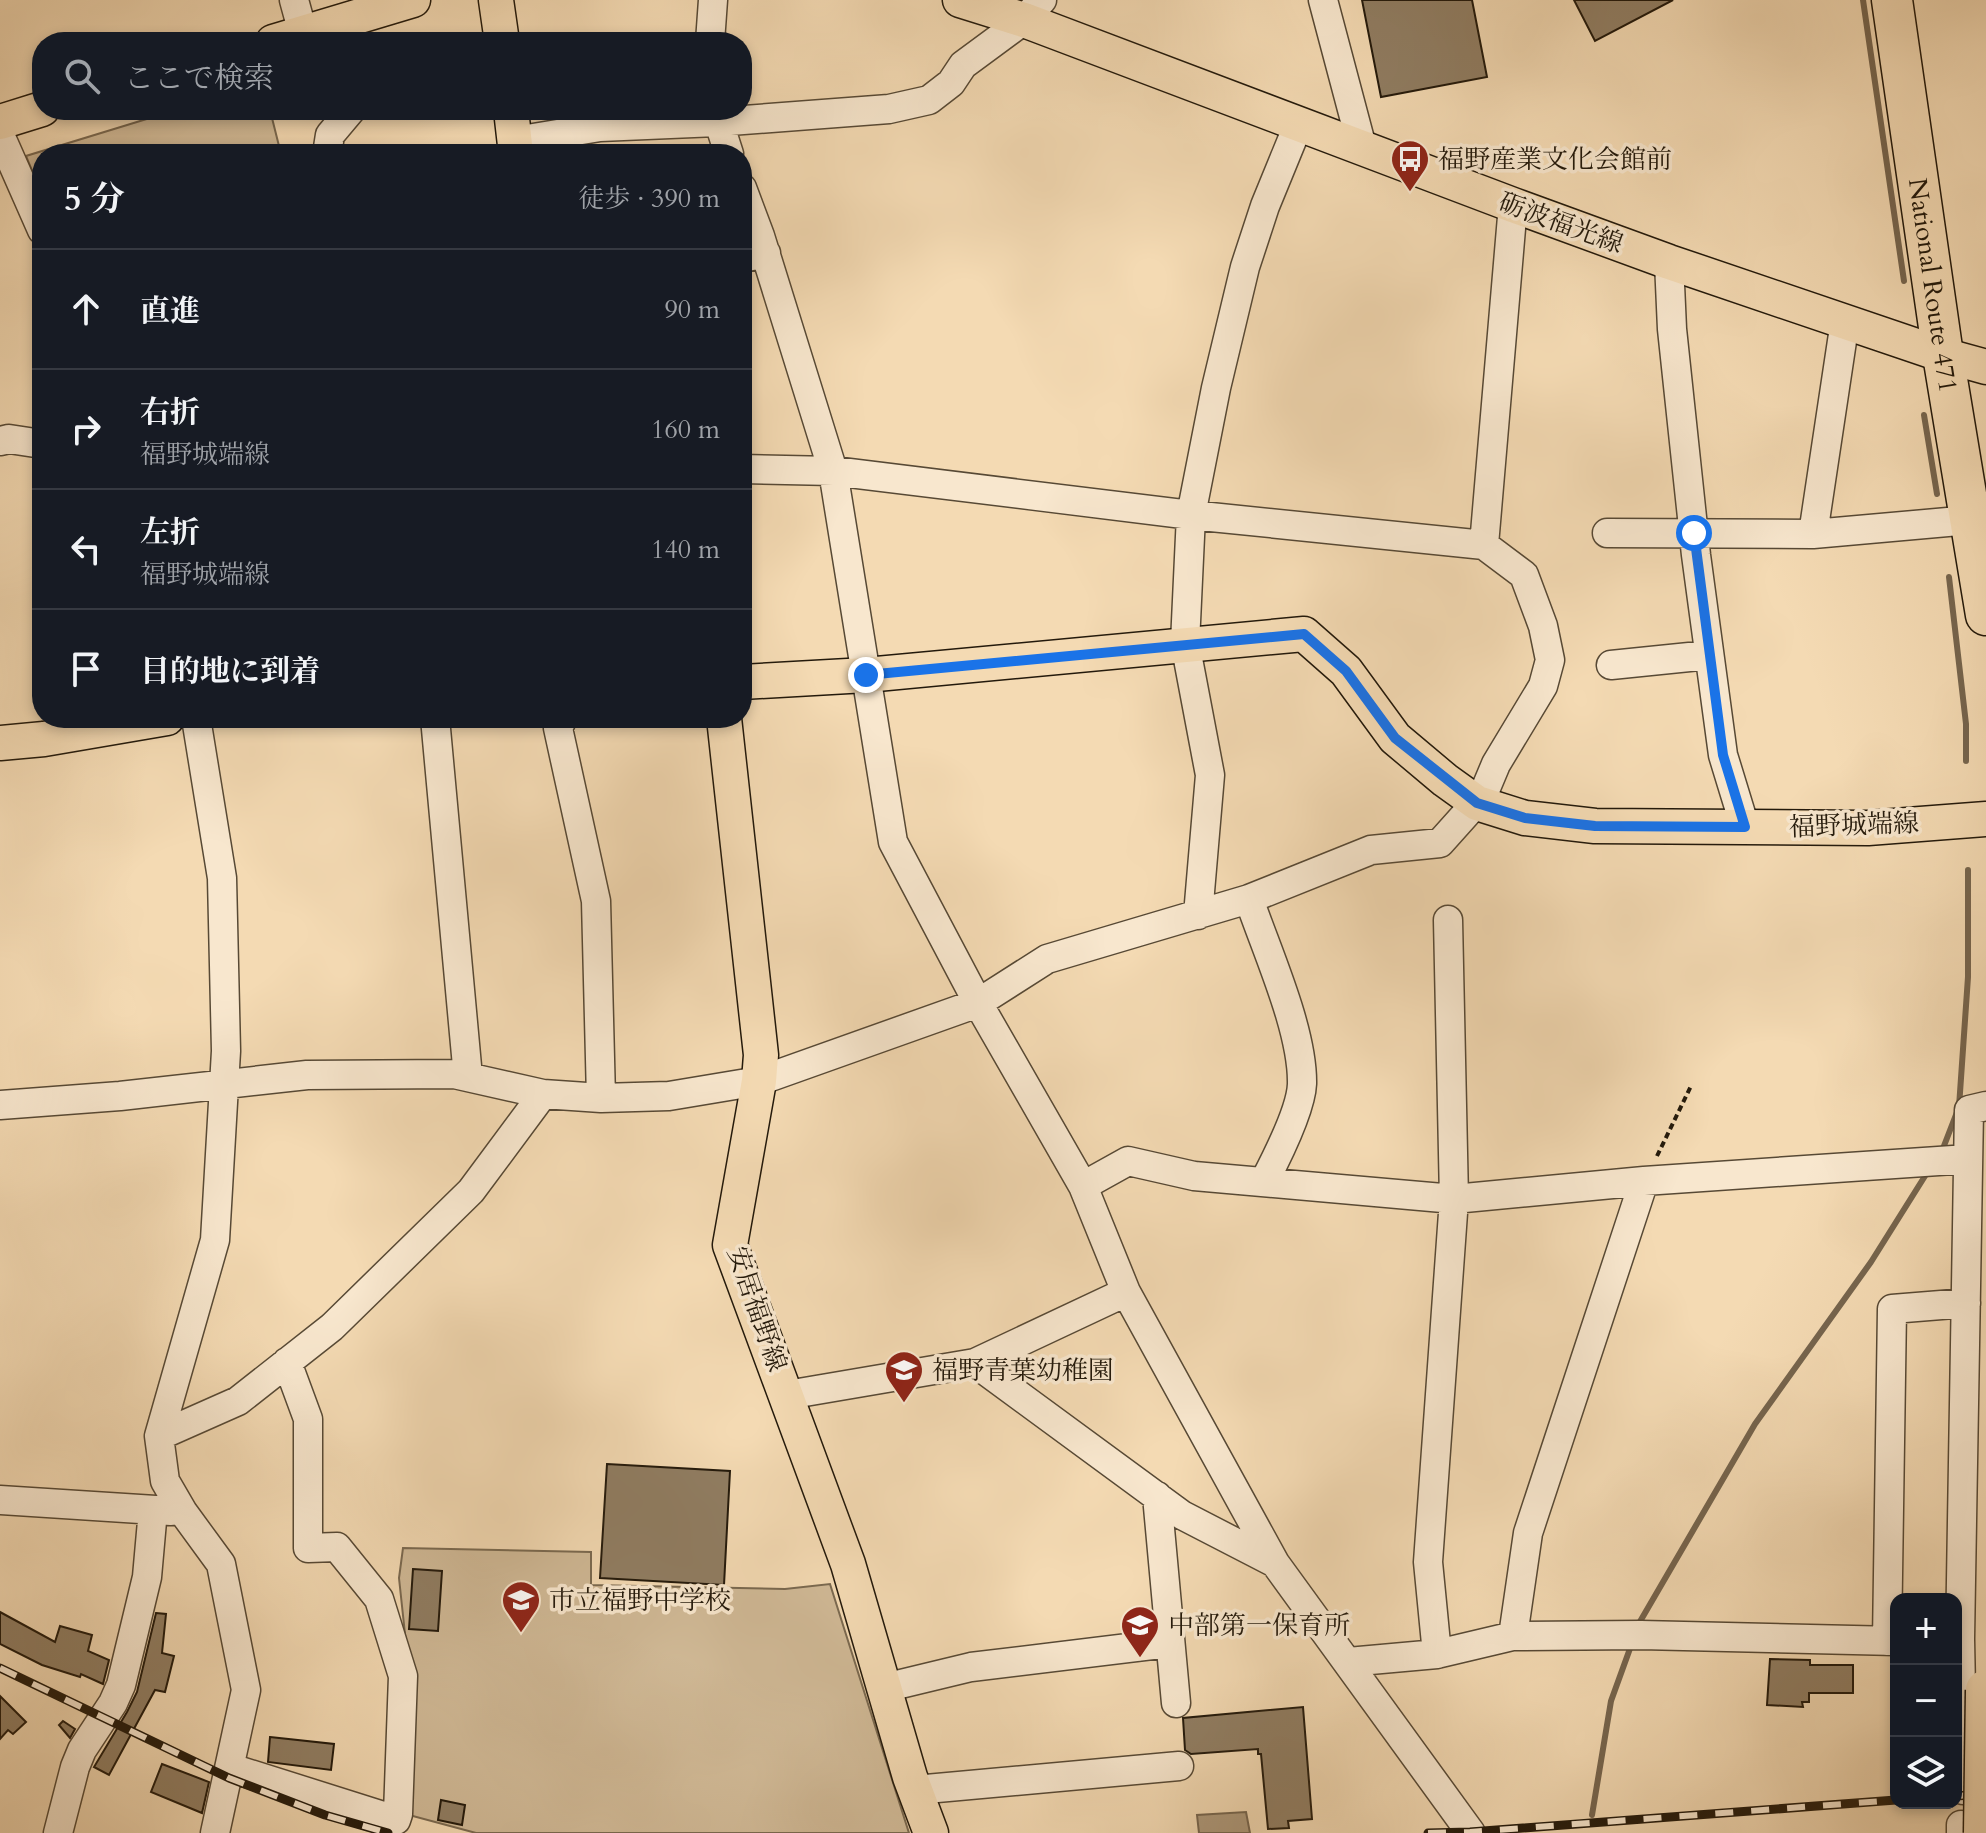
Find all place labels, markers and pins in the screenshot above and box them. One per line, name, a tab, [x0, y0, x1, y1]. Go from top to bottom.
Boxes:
bus stop icon: 福野産業文化会館前	[1389, 138, 1431, 193]
place label: 福野産業文化会館前	[1438, 142, 1672, 177]
school or university icon: 福野青葉幼稚園	[883, 1349, 925, 1404]
place label: 福野青葉幼稚園	[932, 1353, 1114, 1388]
school or university icon: 市立福野中学校	[500, 1579, 542, 1634]
place label: 市立福野中学校	[549, 1583, 731, 1618]
school or university icon: 中部第一保育所	[1119, 1604, 1161, 1659]
place label: 中部第一保育所	[1168, 1608, 1350, 1643]

